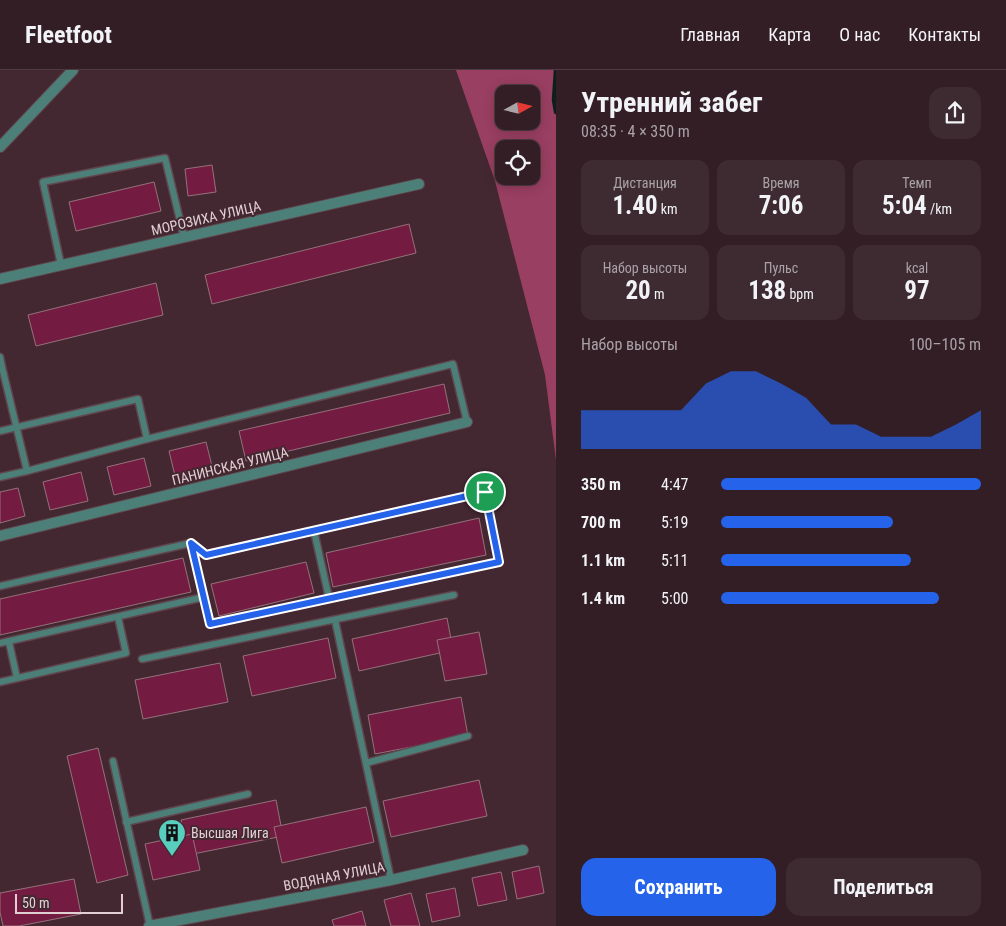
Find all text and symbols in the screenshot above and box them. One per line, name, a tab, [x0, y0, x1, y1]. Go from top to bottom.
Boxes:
text: Fleetfoot	[25, 21, 112, 49]
text: Главная	[680, 24, 740, 45]
text: Карта	[768, 24, 811, 45]
text: О нас	[839, 24, 880, 45]
text: Контакты	[908, 24, 981, 45]
north arrow	[495, 85, 540, 130]
map controls	[495, 85, 540, 185]
text: Утренний забег	[581, 86, 762, 119]
button: share	[929, 87, 981, 139]
text: 08:35 · 4 × 350 m	[581, 122, 690, 141]
button: locate	[495, 140, 540, 185]
text: Дистанция	[613, 175, 677, 191]
text: Время	[763, 175, 799, 191]
text: Темп	[902, 175, 932, 191]
text: 1.40	[612, 191, 658, 220]
text: 7:06	[759, 191, 803, 220]
text: 5:04	[882, 191, 927, 220]
street label: МОРОЗИХА УЛИЦА	[150, 198, 262, 238]
text: km	[658, 201, 678, 217]
text: /km	[927, 201, 952, 217]
text: Набор высоты	[603, 260, 687, 276]
text: Пульс	[764, 260, 798, 276]
text: kcal	[906, 260, 928, 276]
text: 20	[625, 276, 651, 305]
text: 138	[748, 276, 786, 305]
text: 97	[904, 276, 930, 305]
text: m	[651, 286, 665, 302]
text: bpm	[786, 286, 814, 302]
text: Набор высоты	[581, 335, 678, 354]
text: 100–105 m	[909, 335, 981, 354]
street label: ПАНИНСКАЯ УЛИЦА	[170, 444, 290, 488]
pin	[464, 471, 506, 513]
text: 350 m	[581, 475, 621, 494]
text: 4:47	[661, 475, 688, 494]
icon: arrive	[471, 478, 499, 506]
text: 700 m	[581, 513, 621, 532]
text: 5:19	[661, 513, 688, 532]
text: 1.1 km	[581, 551, 625, 570]
text: 5:11	[661, 551, 688, 570]
text: 1.4 km	[581, 589, 625, 608]
text: 5:00	[661, 589, 688, 608]
building icon: Высшая Лига	[157, 818, 187, 857]
place label: Высшая Лига	[191, 825, 269, 841]
street label: ВОДЯНАЯ УЛИЦА	[282, 858, 386, 894]
button: Сохранить	[581, 858, 776, 916]
button: Поделиться	[786, 858, 981, 916]
scale bar	[15, 891, 122, 914]
text: 50 m	[22, 895, 50, 911]

